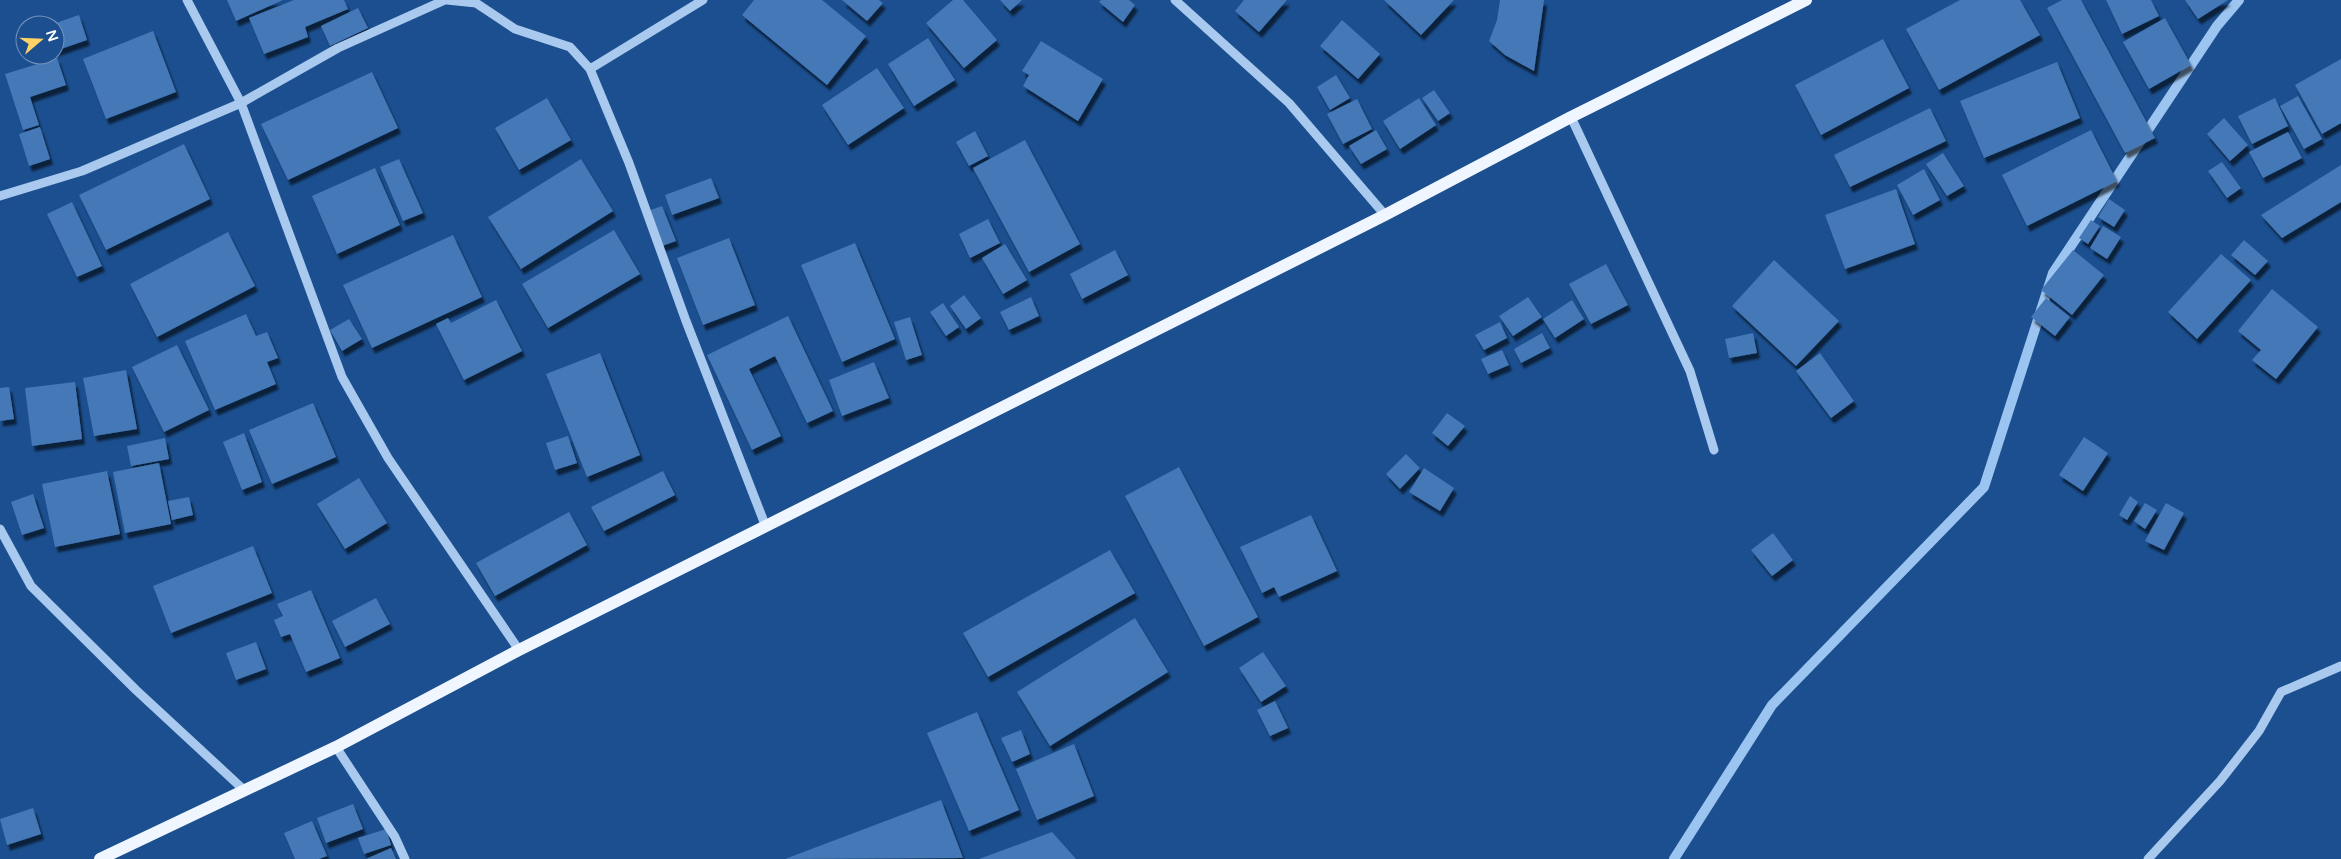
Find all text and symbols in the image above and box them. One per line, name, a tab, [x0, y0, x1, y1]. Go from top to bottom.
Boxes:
north arrow	[15, 15, 65, 65]
text: N	[42, 28, 62, 44]

